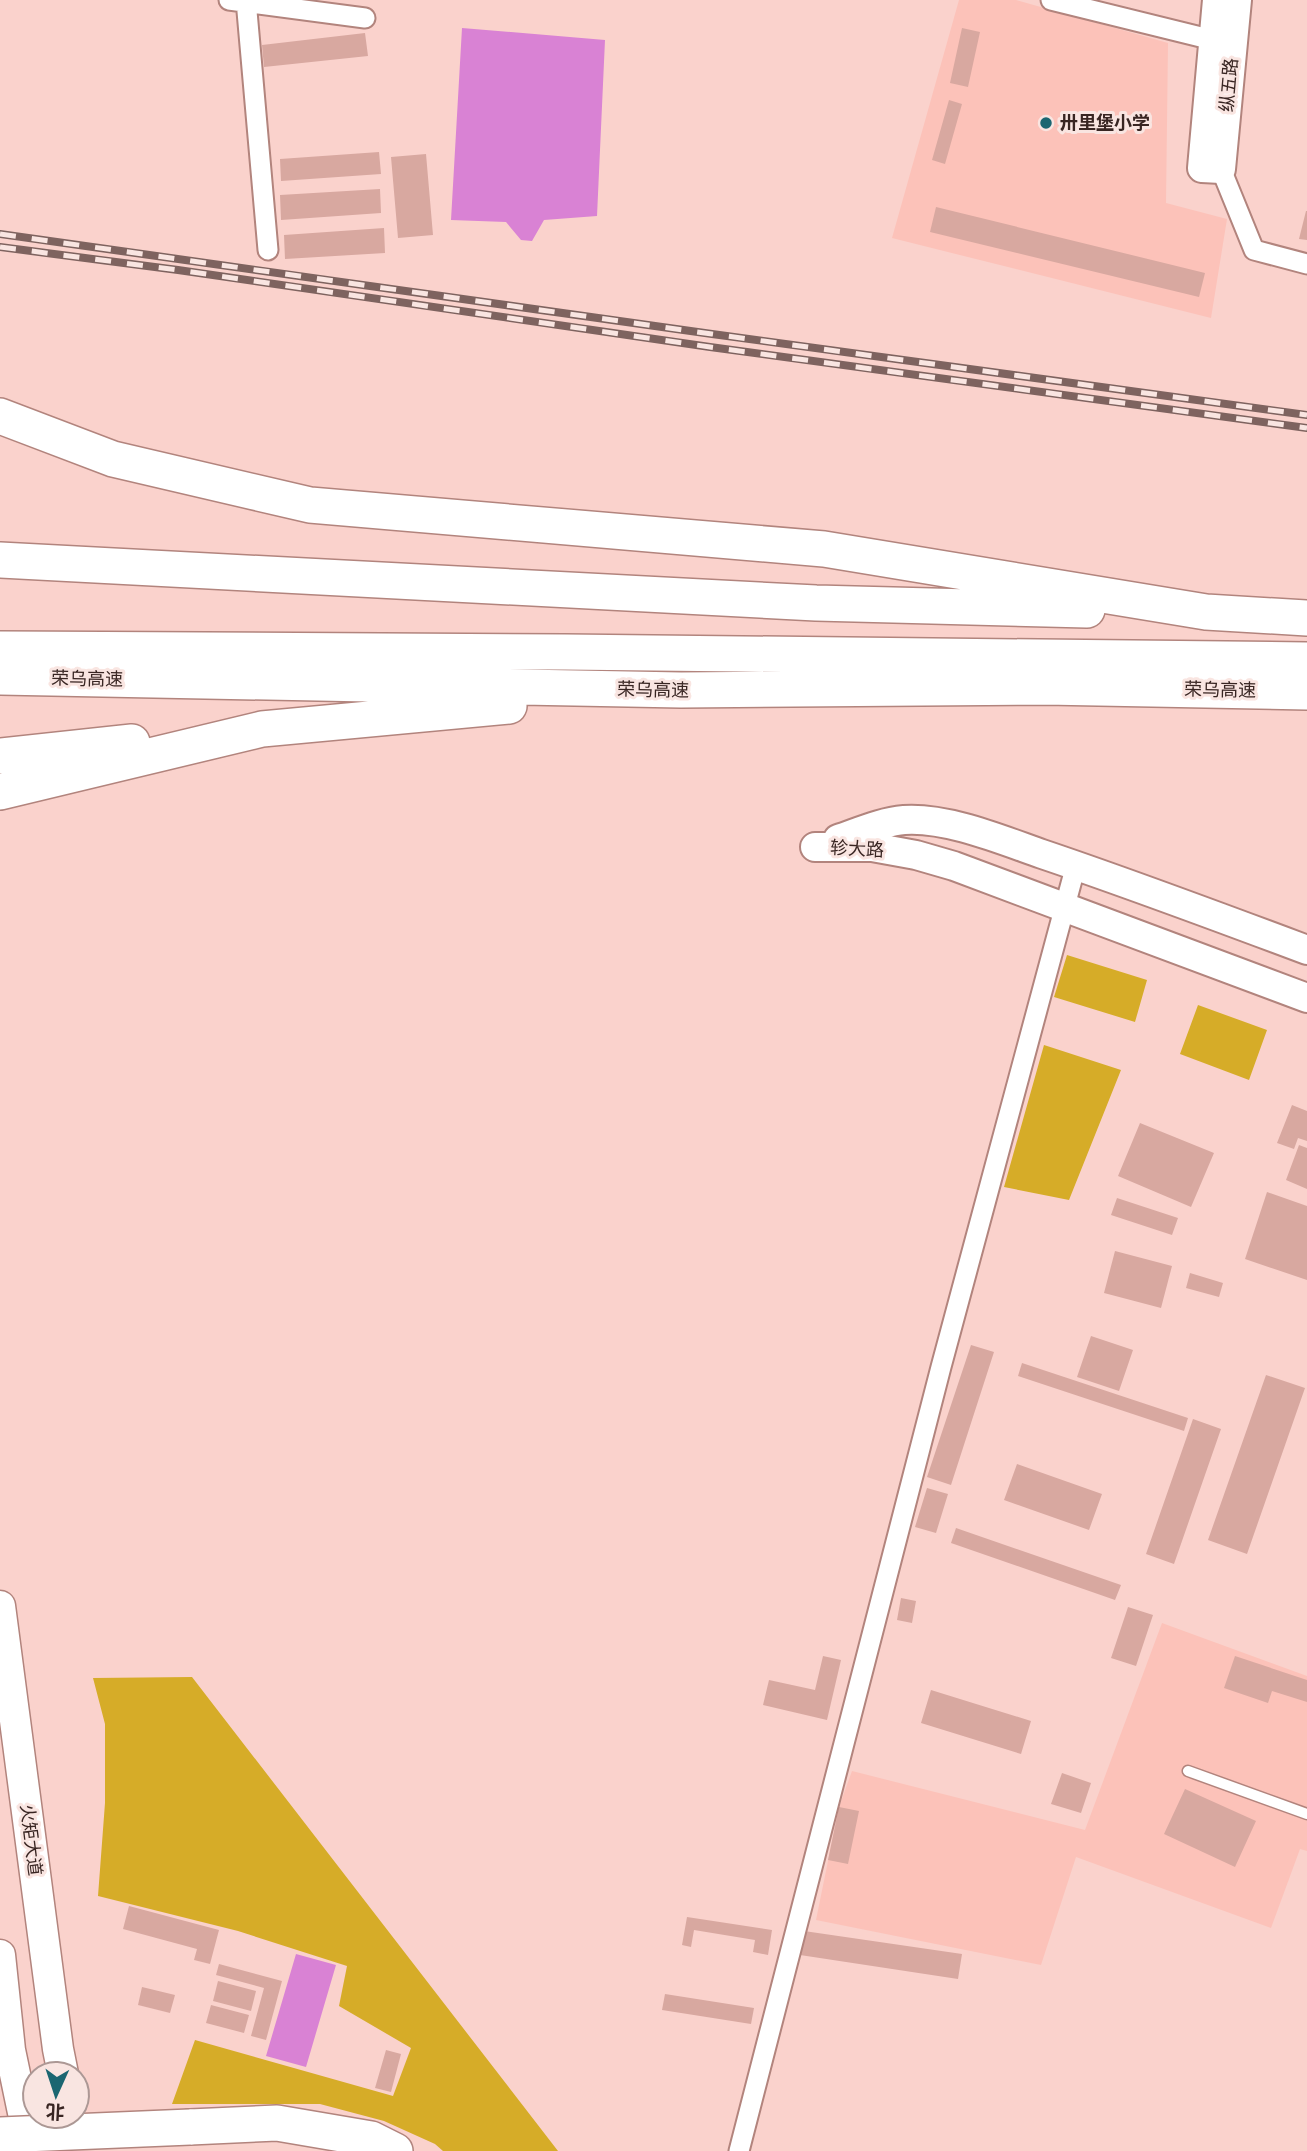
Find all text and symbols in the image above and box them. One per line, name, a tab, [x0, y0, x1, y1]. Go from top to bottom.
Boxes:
street label: 纵五路	[1215, 57, 1243, 113]
place label: 卅里堡小学	[1060, 111, 1150, 135]
marker: 卅里堡小学	[1038, 115, 1054, 131]
street label: 荣乌高速	[51, 666, 123, 692]
street label: 荣乌高速	[617, 677, 689, 703]
street label: 荣乌高速	[1184, 677, 1256, 703]
street label: 轸大路	[829, 836, 885, 862]
street label: 火矩大道	[15, 1803, 47, 1877]
north arrow	[21, 2060, 91, 2130]
text: 北	[45, 2098, 65, 2124]

